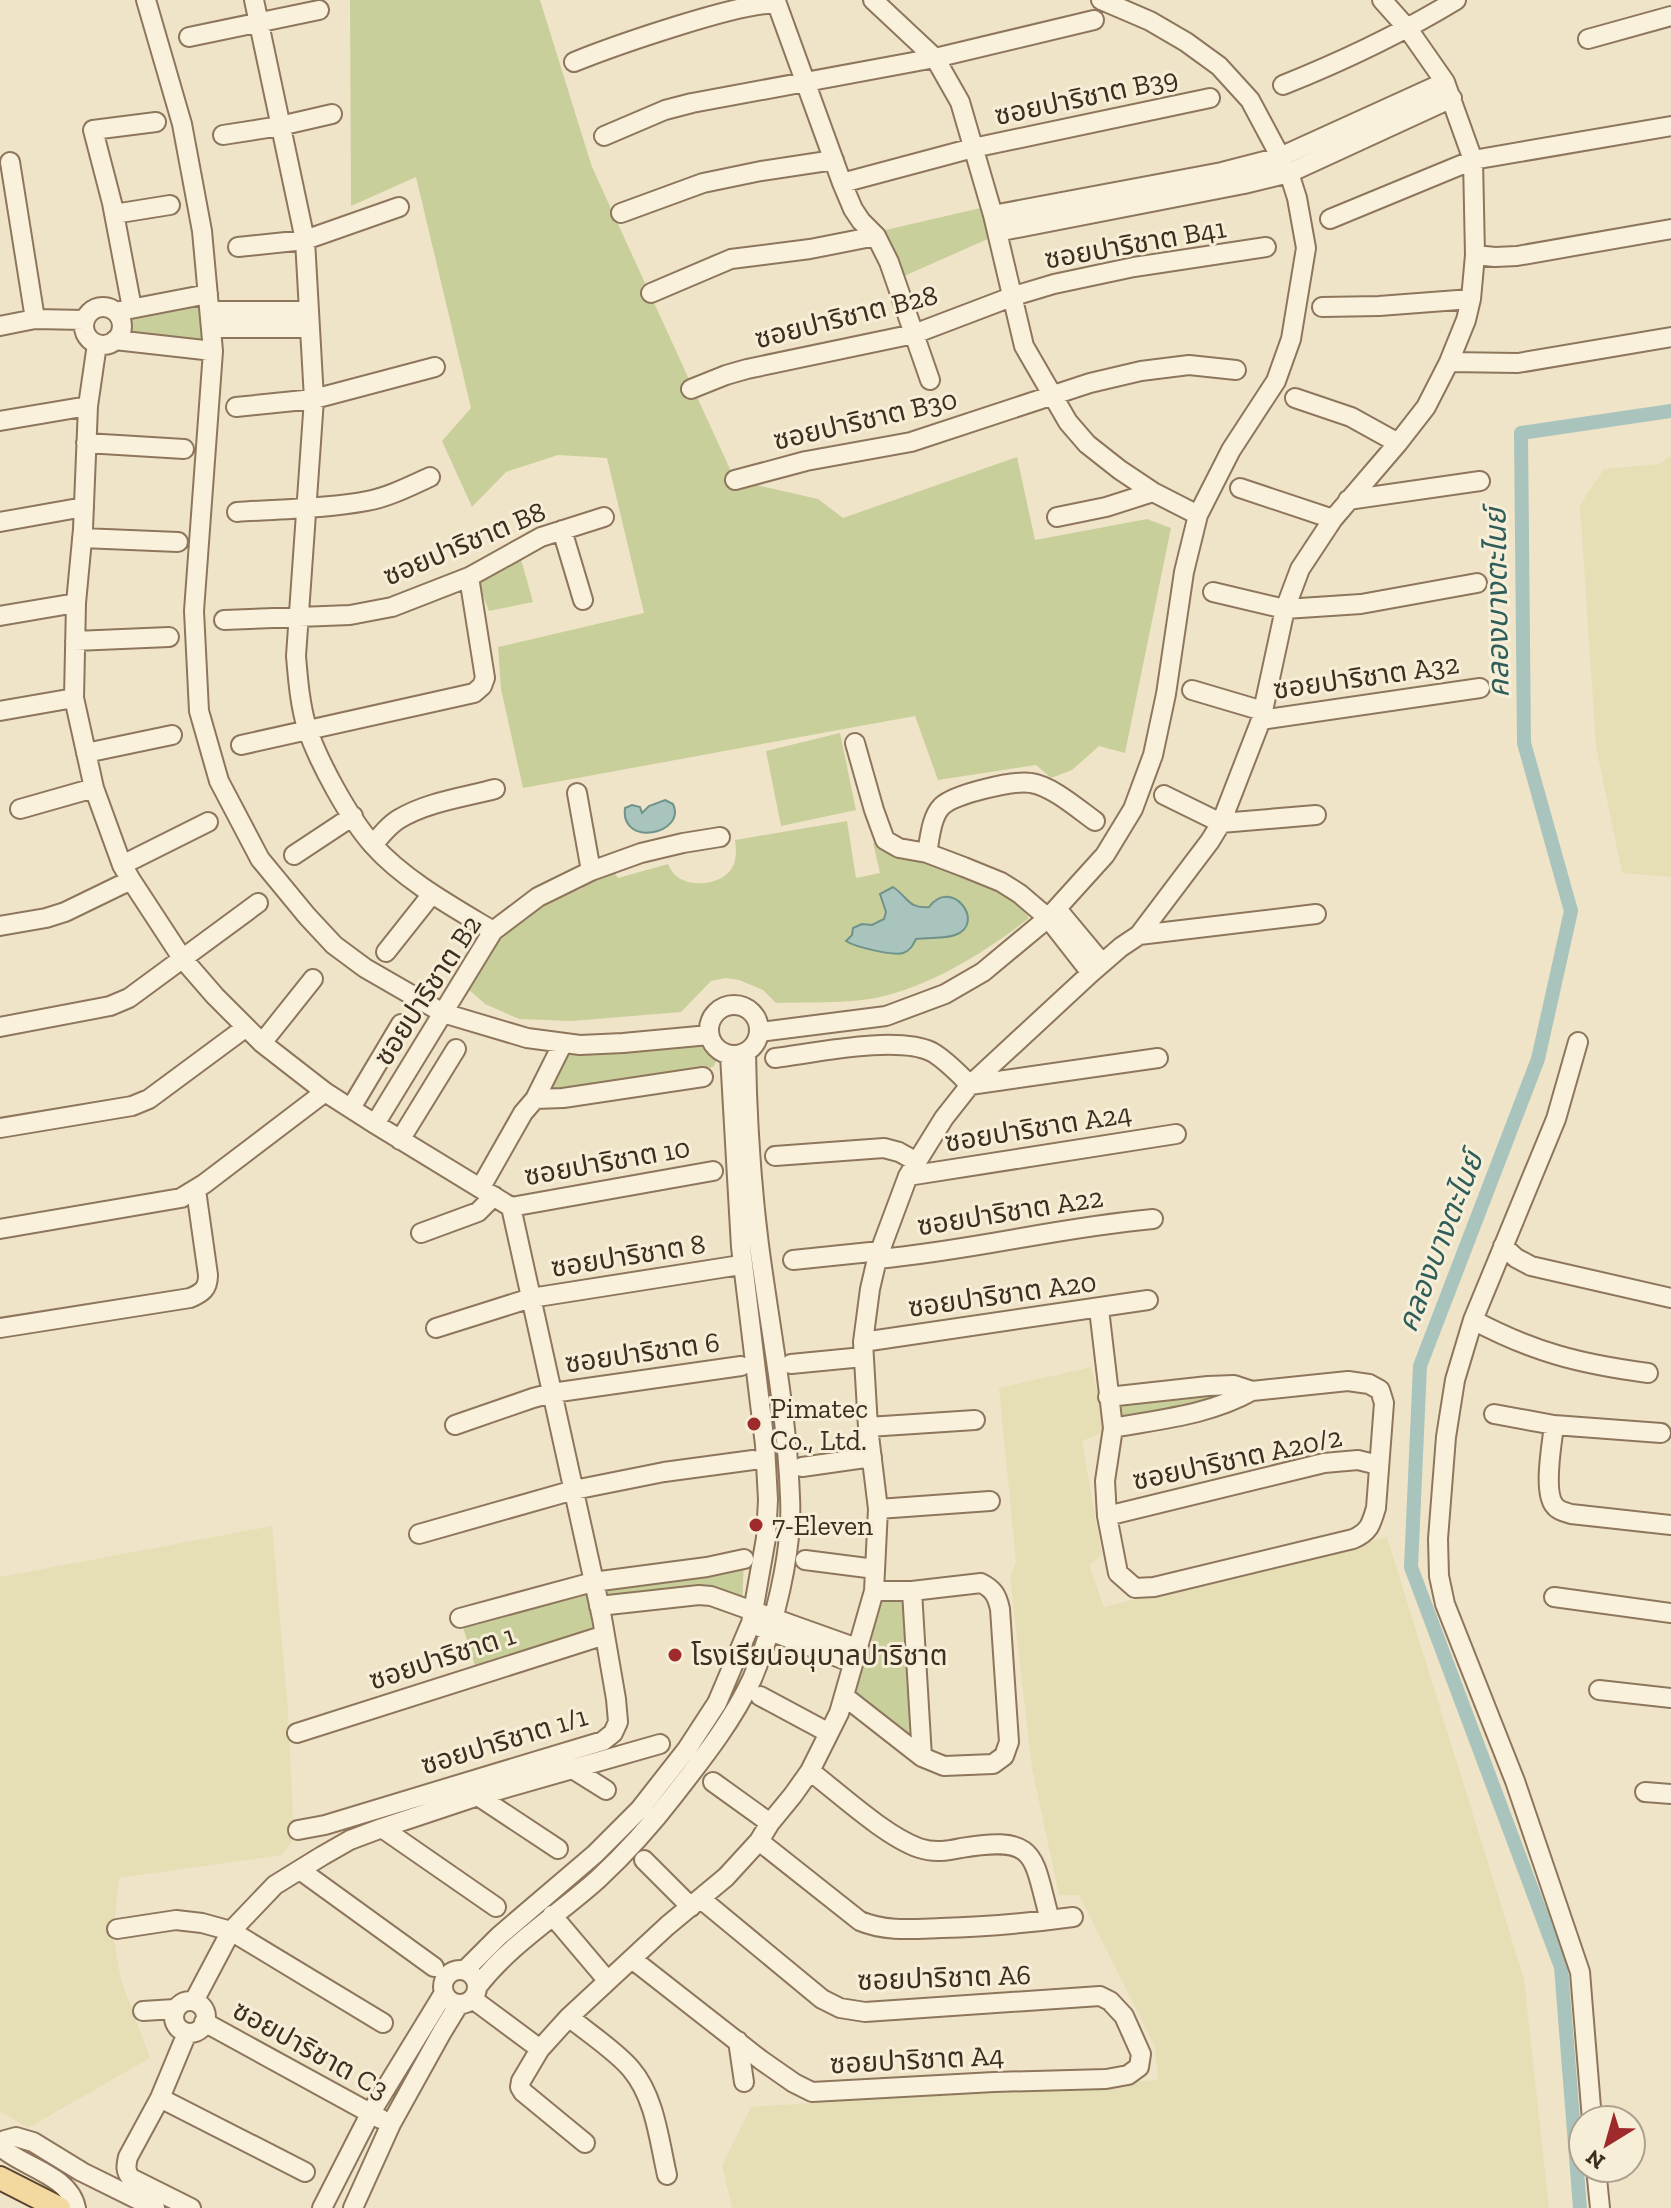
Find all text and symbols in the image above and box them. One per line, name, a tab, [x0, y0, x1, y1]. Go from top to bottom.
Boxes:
street label: ซอยปาริชาต B39	[991, 61, 1181, 132]
street label: ซอยปาริชาต B41	[1042, 211, 1229, 276]
street label: ซอยปาริชาต B28	[751, 278, 941, 355]
street label: ซอยปาริชาต B30	[770, 382, 960, 457]
street label: ซอยปาริชาต B8	[378, 494, 550, 592]
water label: คลองบางตะไนย์	[1477, 503, 1517, 698]
street label: ซอยปาริชาต A32	[1271, 647, 1461, 706]
street label: ซอยปาริชาต B2	[367, 909, 488, 1072]
street label: ซอยปาริชาต A24	[942, 1096, 1134, 1159]
street label: ซอยปาริชาต 10	[521, 1131, 693, 1192]
water label: คลองบางตะไนย์	[1389, 1142, 1493, 1337]
street label: ซอยปาริชาต A22	[915, 1180, 1106, 1243]
street label: ซอยปาริชาต 8	[548, 1227, 708, 1284]
street label: ซอยปาริชาต A20	[906, 1265, 1098, 1324]
street label: ซอยปาริชาต 6	[563, 1325, 722, 1380]
place label: Pimatec Co., Ltd.	[770, 1392, 868, 1457]
marker: Pimatec Co., Ltd.	[745, 1415, 763, 1433]
street label: ซอยปาริชาต A20/2	[1129, 1420, 1345, 1497]
place label: 7-Eleven	[772, 1509, 873, 1542]
marker: 7-Eleven	[747, 1516, 765, 1534]
street label: ซอยปาริชาต 1	[365, 1618, 520, 1697]
place label: โรงเรียนอนุบาลปาริชาต	[691, 1639, 948, 1672]
marker: โรงเรียนอนุบาลปาริชาต	[666, 1646, 684, 1664]
street label: ซอยปาริชาต 1/1	[417, 1699, 592, 1781]
street label: ซอยปาริชาต A6	[857, 1958, 1031, 1997]
street label: ซอยปาริชาต C3	[227, 1993, 394, 2106]
street label: ซอยปาริชาต A4	[829, 2038, 1005, 2081]
north arrow	[1567, 2104, 1647, 2184]
text: N	[1580, 2144, 1610, 2175]

